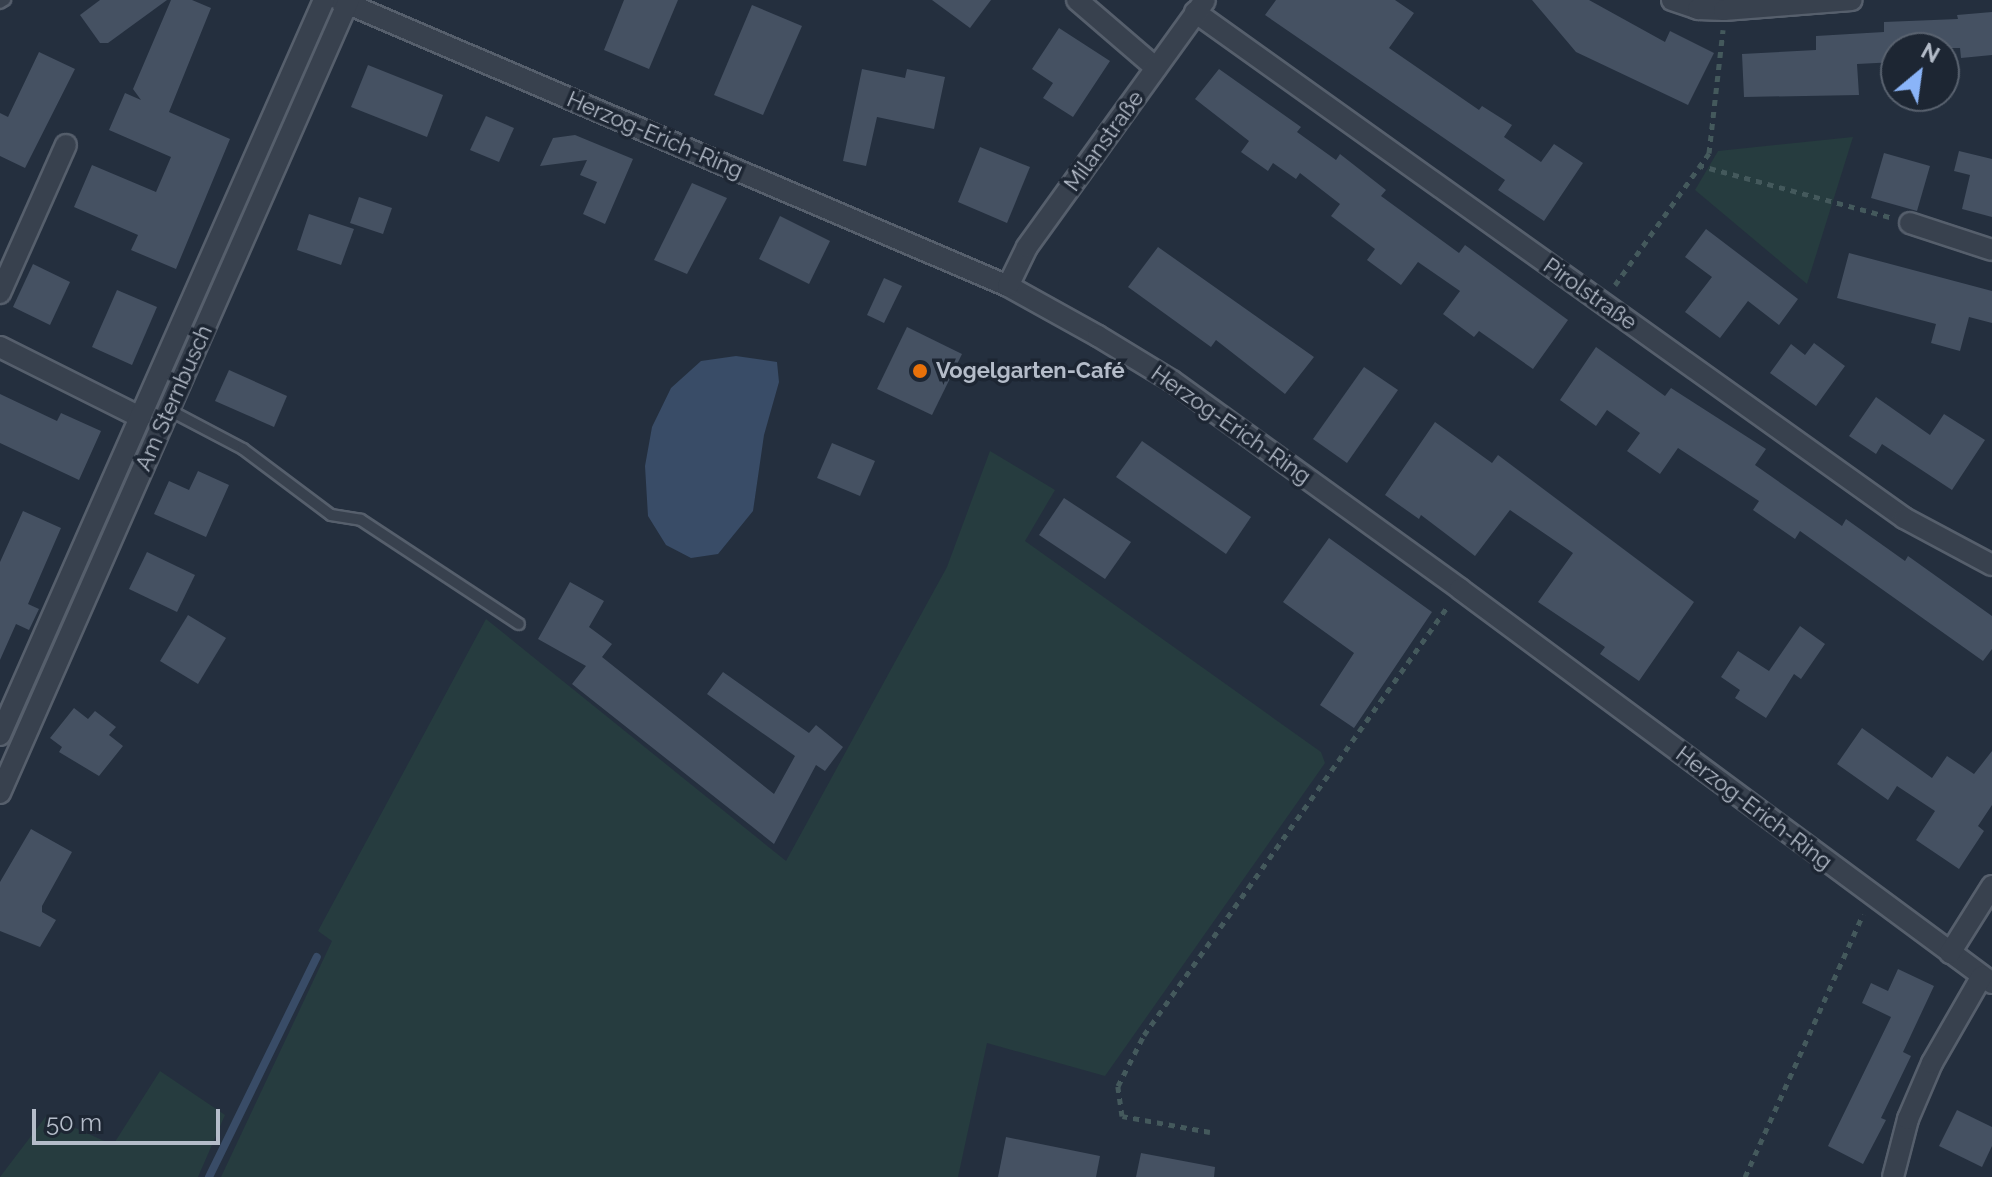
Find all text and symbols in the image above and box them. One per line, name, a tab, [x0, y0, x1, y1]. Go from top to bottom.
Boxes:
north arrow	[1880, 32, 1960, 112]
text: N	[1917, 37, 1944, 68]
street label: Herzog-Erich-Ring	[563, 86, 747, 184]
street label: Milanstraße	[1059, 86, 1149, 196]
street label: Pirolstraße	[1538, 252, 1642, 336]
street label: Am Sternbusch	[130, 321, 218, 475]
place label: Vogelgarten-Café	[936, 358, 1125, 384]
street label: Herzog-Erich-Ring	[1146, 360, 1316, 490]
marker: Vogelgarten-Café	[911, 362, 929, 380]
street label: Herzog-Erich-Ring	[1671, 741, 1837, 875]
scale bar	[36, 1093, 224, 1143]
text: 50 m	[46, 1108, 102, 1137]

